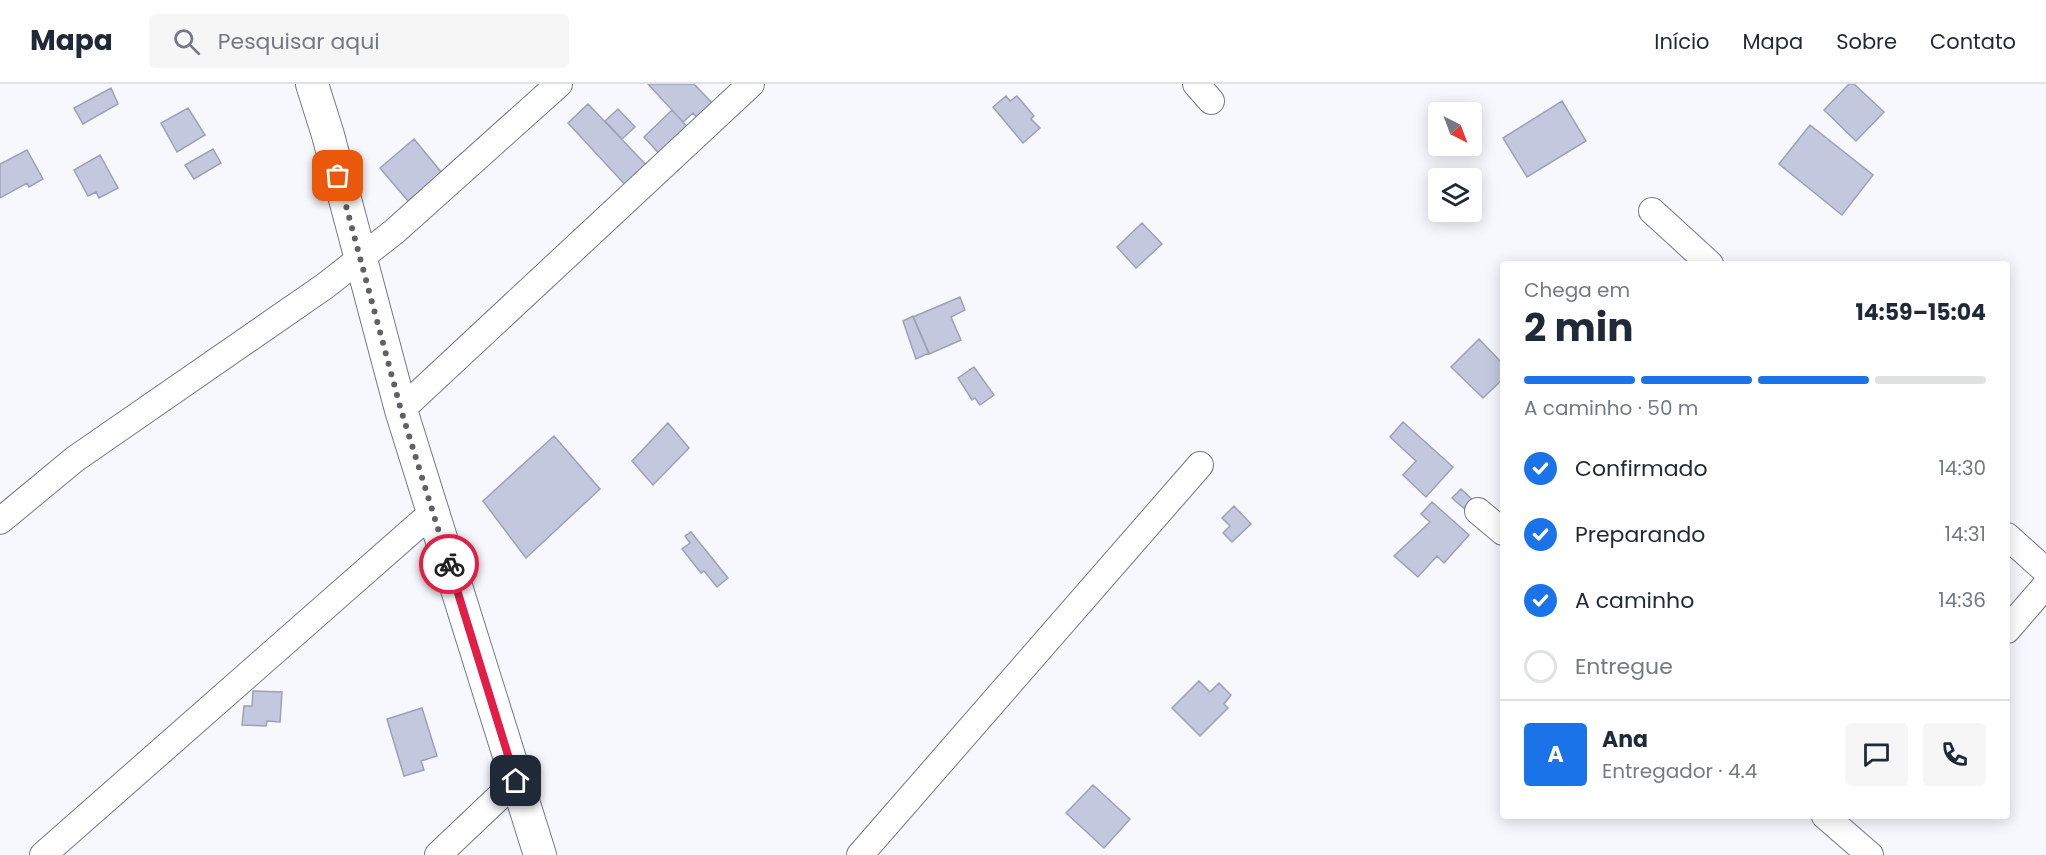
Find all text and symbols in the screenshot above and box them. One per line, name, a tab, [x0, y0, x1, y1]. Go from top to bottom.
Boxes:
search box	[149, 14, 569, 68]
text: Mapa	[30, 21, 113, 60]
icon: search	[170, 25, 203, 58]
text: Pesquisar aqui	[218, 26, 380, 57]
text: Início	[1654, 27, 1709, 56]
text: Mapa	[1742, 27, 1803, 56]
text: Sobre	[1836, 27, 1897, 56]
text: Contato	[1930, 27, 2016, 56]
north arrow	[1428, 102, 1482, 156]
map controls	[1428, 102, 1482, 222]
pin	[312, 150, 363, 201]
icon: bag	[321, 159, 354, 192]
button: layers	[1428, 168, 1482, 222]
text: Chega em	[1524, 276, 1630, 304]
text: 14:59–15:04	[1855, 297, 1986, 328]
text: 2 min	[1524, 300, 1634, 355]
text: A caminho · 50 m	[1524, 394, 1698, 422]
icon: check	[1524, 452, 1557, 485]
text: Confirmado	[1575, 453, 1708, 484]
text: 14:30	[1938, 454, 1986, 482]
icon: check	[1524, 518, 1557, 551]
text: Preparando	[1575, 519, 1705, 550]
text: 14:31	[1945, 520, 1986, 548]
courier	[419, 534, 479, 594]
icon: bike	[433, 548, 466, 581]
icon: check	[1524, 584, 1557, 617]
text: A caminho	[1575, 585, 1694, 616]
text: 14:36	[1938, 586, 1986, 614]
text: Entregue	[1575, 651, 1673, 682]
button: chat	[1845, 723, 1908, 786]
button: phone	[1923, 723, 1986, 786]
text: Ana	[1602, 724, 1648, 755]
text: A	[1547, 739, 1564, 770]
pin	[490, 755, 541, 806]
text: Entregador · 4.4	[1602, 757, 1757, 785]
icon: home	[499, 764, 532, 797]

